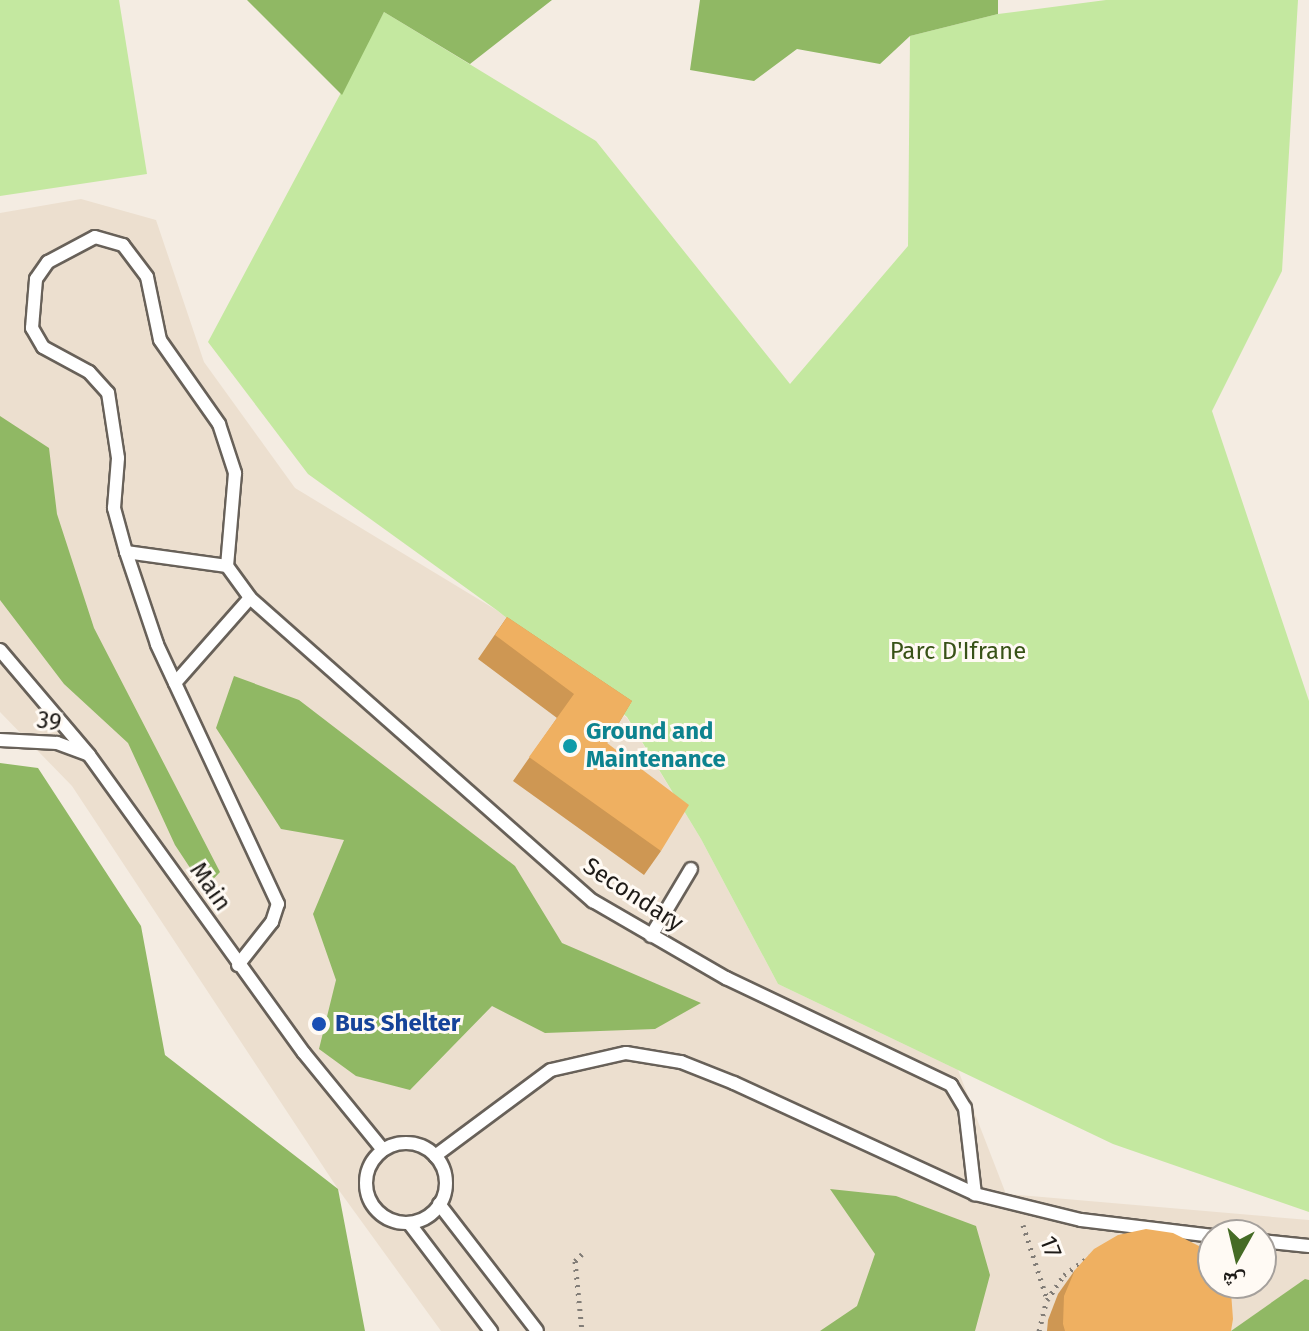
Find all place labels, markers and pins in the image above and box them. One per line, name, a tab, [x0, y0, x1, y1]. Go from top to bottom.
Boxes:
place label: Ground and Maintenance	[586, 718, 726, 774]
marker: Ground and Maintenance	[561, 737, 579, 755]
place label: Bus Shelter	[335, 1010, 460, 1038]
marker: Bus Shelter	[310, 1015, 328, 1033]

